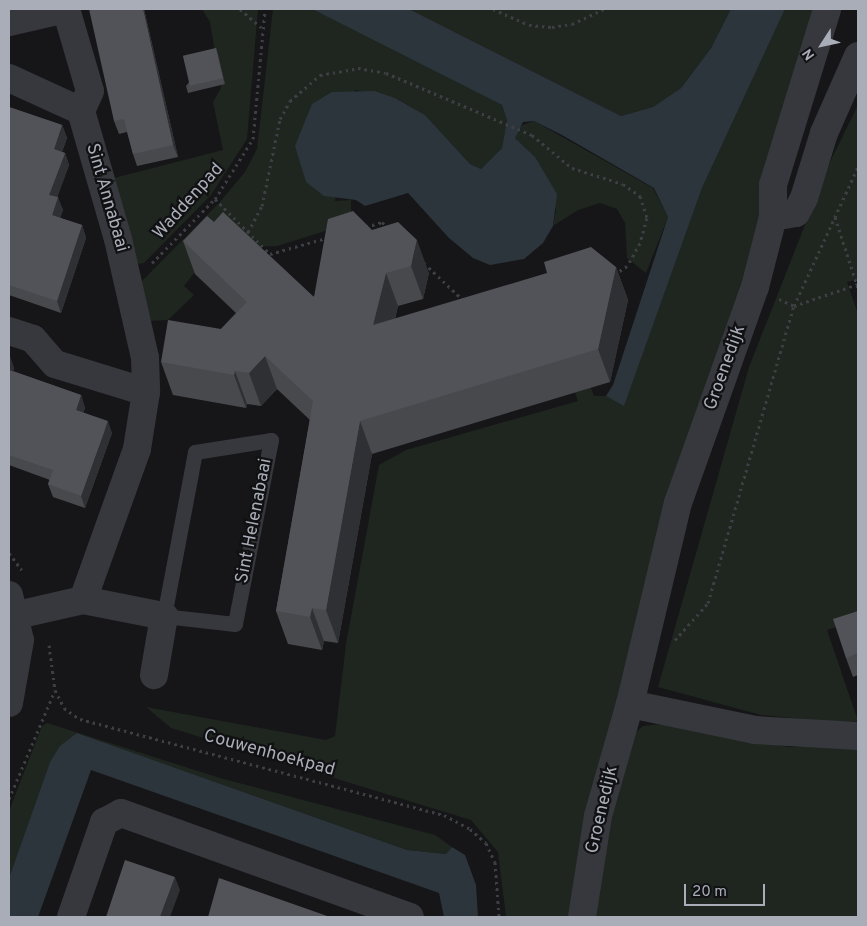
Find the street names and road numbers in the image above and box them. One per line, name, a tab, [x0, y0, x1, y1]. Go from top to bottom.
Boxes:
street label: Sint Annabaai	[80, 141, 132, 255]
street label: Waddenpad	[149, 159, 229, 245]
street label: Groenedijk	[701, 323, 751, 413]
street label: Sint Helenabaai	[232, 457, 278, 585]
street label: Couwenhoekpad	[201, 726, 337, 782]
street label: Groenedijk	[582, 764, 624, 856]

